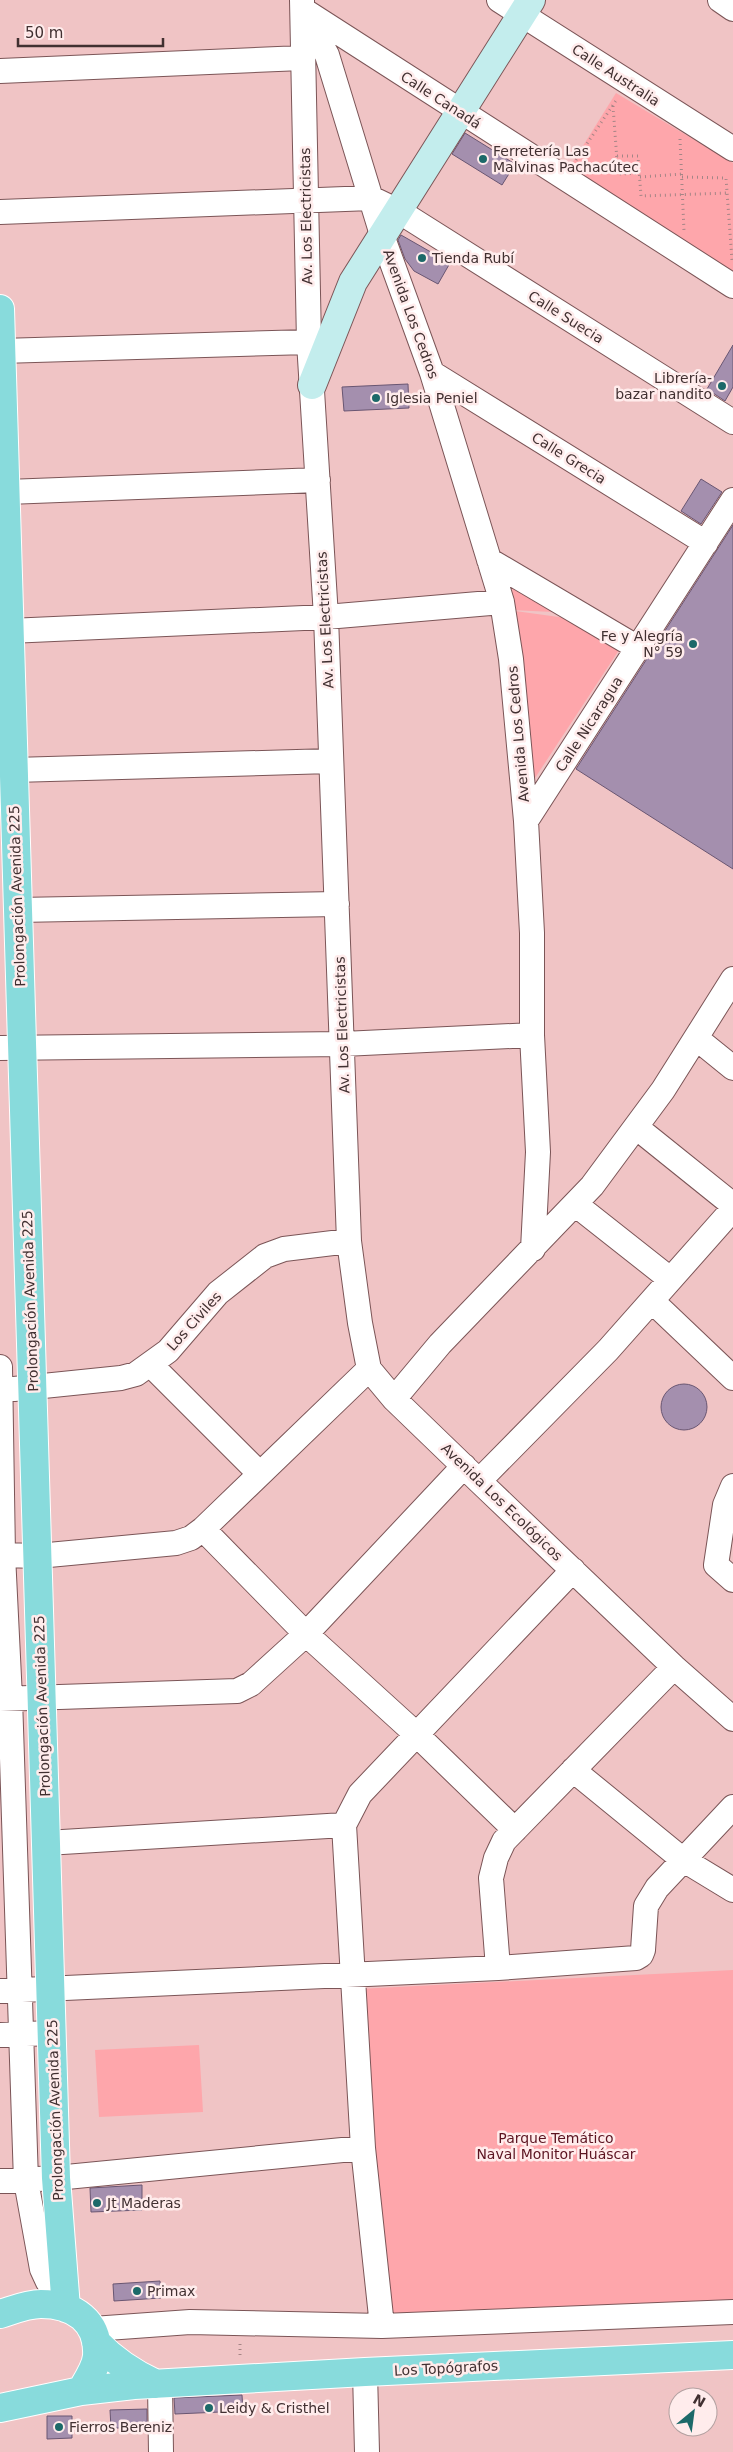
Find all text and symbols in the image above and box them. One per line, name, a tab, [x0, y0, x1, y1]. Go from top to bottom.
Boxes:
scale bar	[18, 15, 162, 47]
text: 50 m	[25, 24, 63, 42]
street label: Calle Australia	[569, 41, 663, 109]
street label: Calle Canadá	[398, 68, 484, 132]
place label: Ferretería Las Malvinas Pachacútec	[493, 143, 639, 175]
street label: Av. Los Electricistas	[297, 147, 315, 285]
marker: Ferretería Las Malvinas Pachacútec	[477, 153, 489, 165]
street label: Avenida Los Cedros	[380, 247, 442, 381]
place label: Tienda Rubí	[431, 250, 515, 266]
marker: Tienda Rubí	[416, 252, 428, 264]
street label: Calle Suecia	[525, 287, 607, 347]
place label: Librería- bazar nandito	[615, 370, 712, 402]
marker: Librería- bazar nandito	[716, 380, 728, 392]
place label: Iglesia Peniel	[386, 390, 478, 406]
marker: Iglesia Peniel	[370, 392, 382, 404]
street label: Calle Grecia	[529, 429, 609, 487]
street label: Av. Los Electricistas	[313, 551, 337, 689]
place label: Fe y Alegría N° 59	[601, 628, 683, 660]
marker: Fe y Alegría N° 59	[687, 638, 699, 650]
street label: Avenida Los Cedros	[504, 665, 532, 803]
street label: Calle Nicaragua	[552, 673, 626, 775]
street label: Prolongación Avenida 225	[6, 805, 28, 987]
street label: Av. Los Electricistas	[332, 956, 352, 1094]
street label: Prolongación Avenida 225	[19, 1210, 41, 1392]
street label: Los Civiles	[163, 1288, 225, 1354]
street label: Avenida Los Ecológicos	[438, 1440, 566, 1564]
street label: Prolongación Avenida 225	[31, 1615, 53, 1797]
street label: Prolongación Avenida 225	[44, 2019, 66, 2201]
park label: Parque Temático Naval Monitor Huáscar	[476, 2130, 636, 2162]
place label: Jt Maderas	[106, 2195, 181, 2211]
marker: Jt Maderas	[91, 2197, 103, 2209]
place label: Primax	[147, 2283, 195, 2299]
marker: Primax	[131, 2285, 143, 2297]
street label: Los Topógrafos	[394, 2357, 498, 2379]
north arrow	[668, 2387, 718, 2437]
text: N	[690, 2391, 708, 2410]
place label: Leidy & Cristhel	[219, 2400, 330, 2416]
marker: Leidy & Cristhel	[203, 2402, 215, 2414]
place label: Fierros Bereniz	[69, 2419, 172, 2435]
marker: Fierros Bereniz	[53, 2421, 65, 2433]

